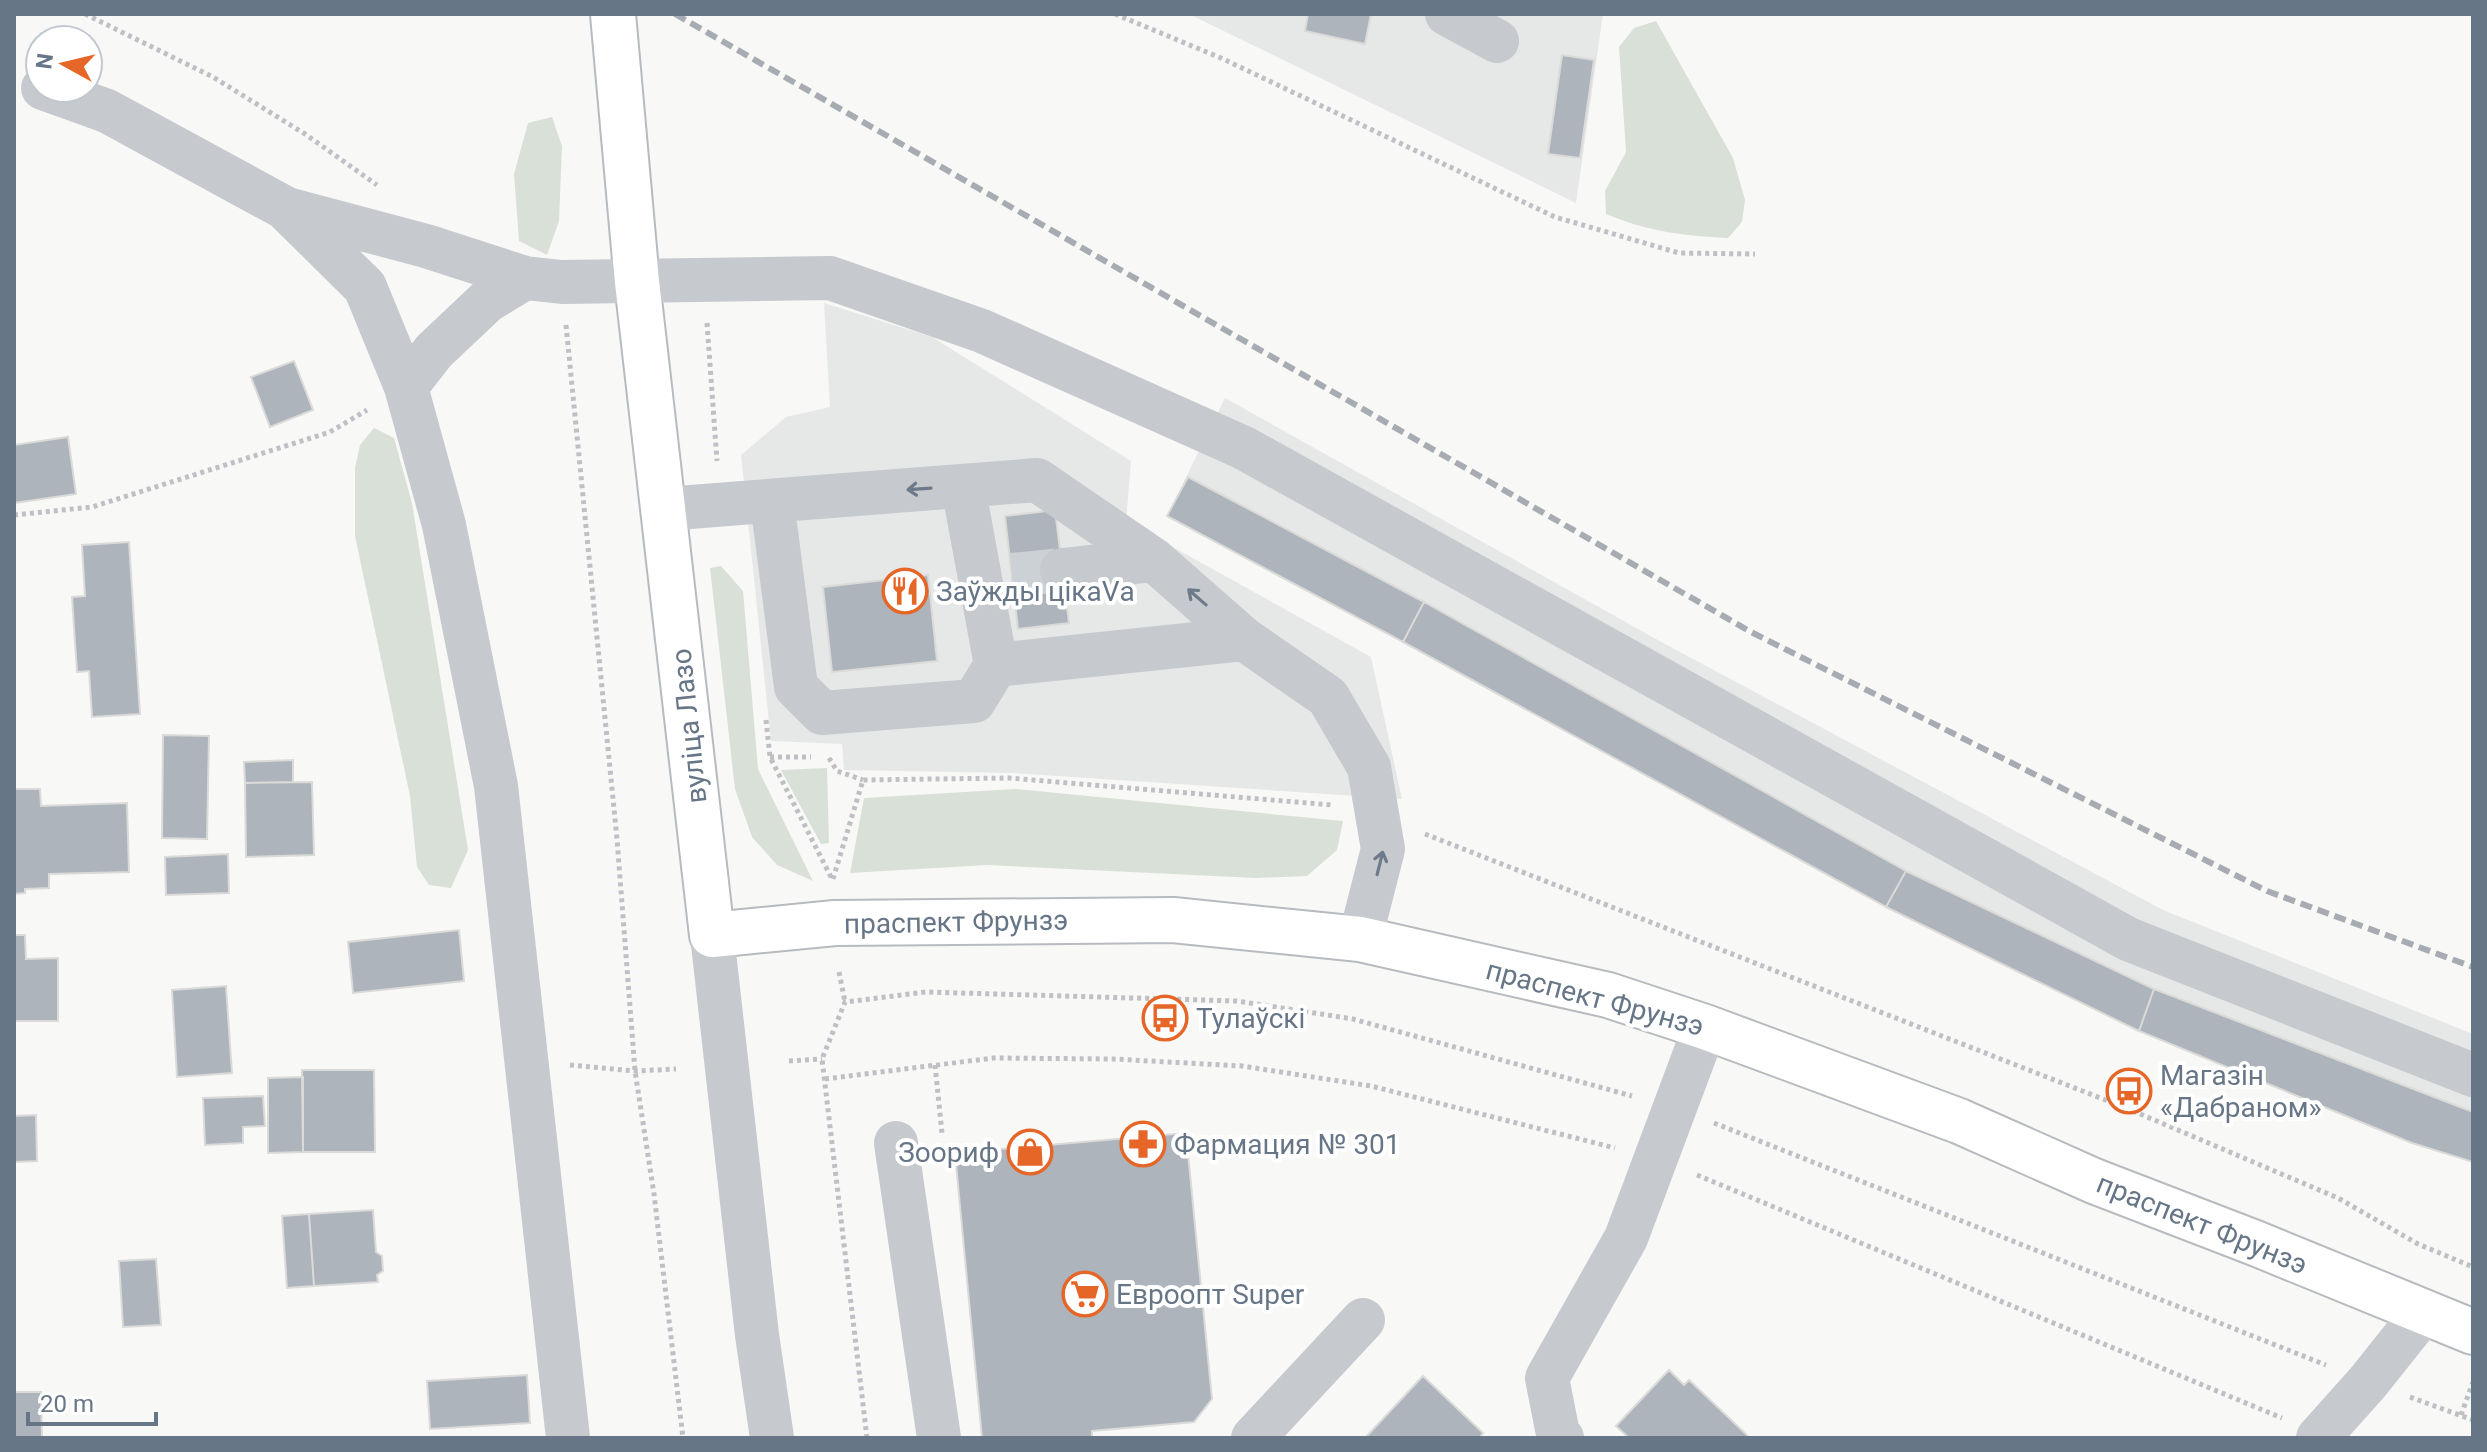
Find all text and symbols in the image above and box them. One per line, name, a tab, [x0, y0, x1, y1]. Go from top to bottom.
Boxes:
north arrow	[24, 24, 104, 104]
text: N	[31, 52, 58, 71]
one-way arrow	[906, 482, 933, 497]
restaurant icon: Заўжды цікаVа	[881, 567, 929, 615]
place label: Заўжды цікаVа	[936, 575, 1135, 608]
one-way arrow	[1187, 588, 1207, 606]
street label: вуліца Лазо	[664, 647, 714, 805]
one-way arrow	[1373, 850, 1388, 876]
street label: праспект Фрунзэ	[844, 904, 1068, 940]
street label: праспект Фрунзэ	[1482, 953, 1708, 1043]
bus stop icon: Тулаўскі	[1141, 994, 1189, 1042]
place label: Тулаўскі	[1196, 1002, 1305, 1035]
place label: Магазін «Дабраном»	[2160, 1059, 2322, 1124]
bus stop icon: Магазін «Дабраном»	[2105, 1067, 2153, 1115]
pharmacy icon: Фармация № 301	[1119, 1120, 1167, 1168]
shop icon: Зоориф	[1006, 1128, 1054, 1176]
place label: Фармация № 301	[1174, 1128, 1401, 1161]
place label: Зоориф	[898, 1136, 999, 1169]
street label: праспект Фрунзэ	[2092, 1167, 2312, 1281]
supermarket icon: Евроопт Super	[1061, 1270, 1109, 1318]
place label: Евроопт Super	[1116, 1278, 1305, 1311]
scale bar	[28, 1376, 156, 1426]
text: 20 m	[40, 1390, 94, 1418]

